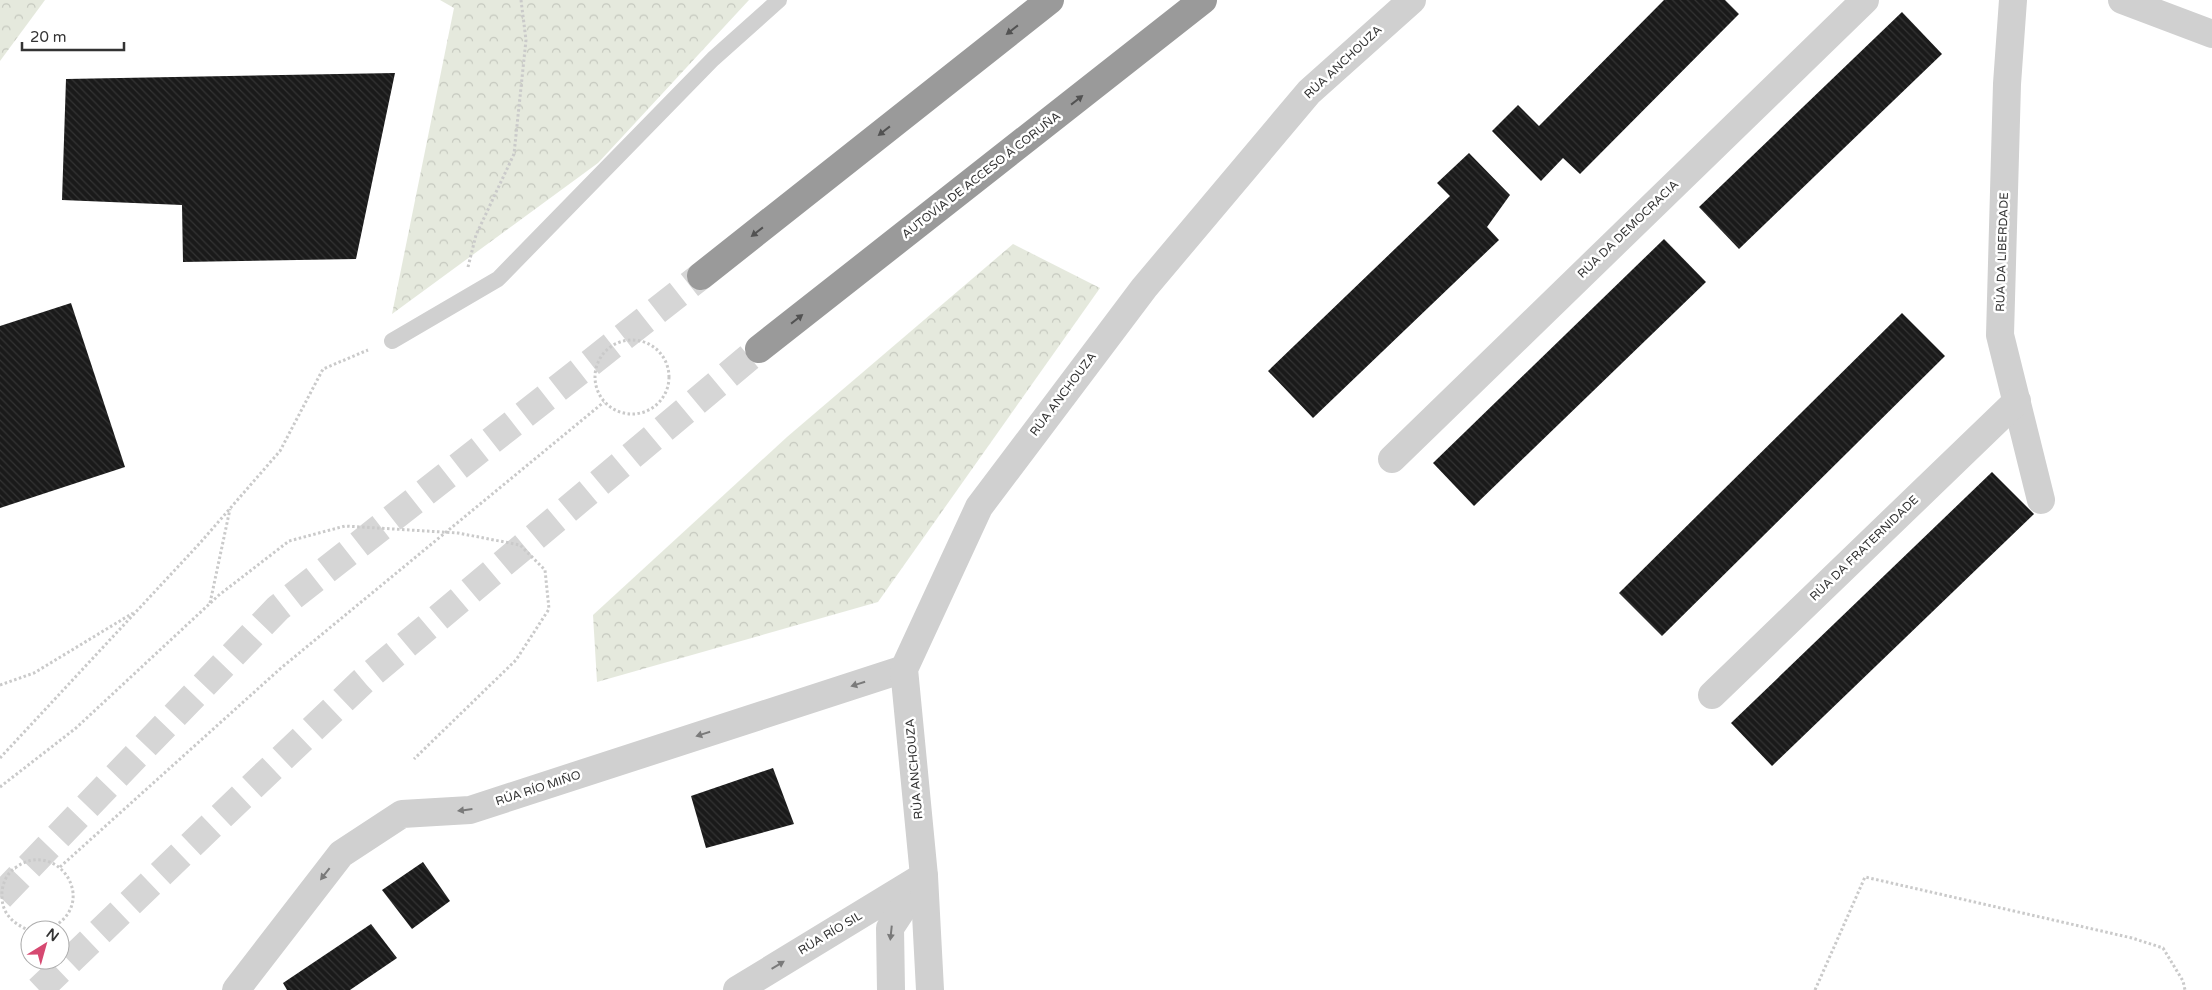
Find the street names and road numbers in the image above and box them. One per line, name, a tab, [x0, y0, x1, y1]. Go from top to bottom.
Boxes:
street label: RÚA ANCHOUZA	[1301, 22, 1385, 102]
street label: AUTOVÍA DE ACCESO Á CORUÑA	[899, 109, 1063, 241]
street label: RÚA DA DEMOCRACIA	[1575, 177, 1681, 281]
street label: RÚA DA LIBERDADE	[1993, 192, 2011, 312]
street label: RÚA ANCHOUZA	[1027, 349, 1099, 439]
street label: RÚA DA FRATERNIDADE	[1807, 492, 1921, 604]
street label: RÚA ANCHOUZA	[903, 718, 925, 820]
street label: RÚA RÍO MIÑO	[494, 768, 583, 808]
street label: RÚA RÍO SIL	[796, 908, 865, 958]

